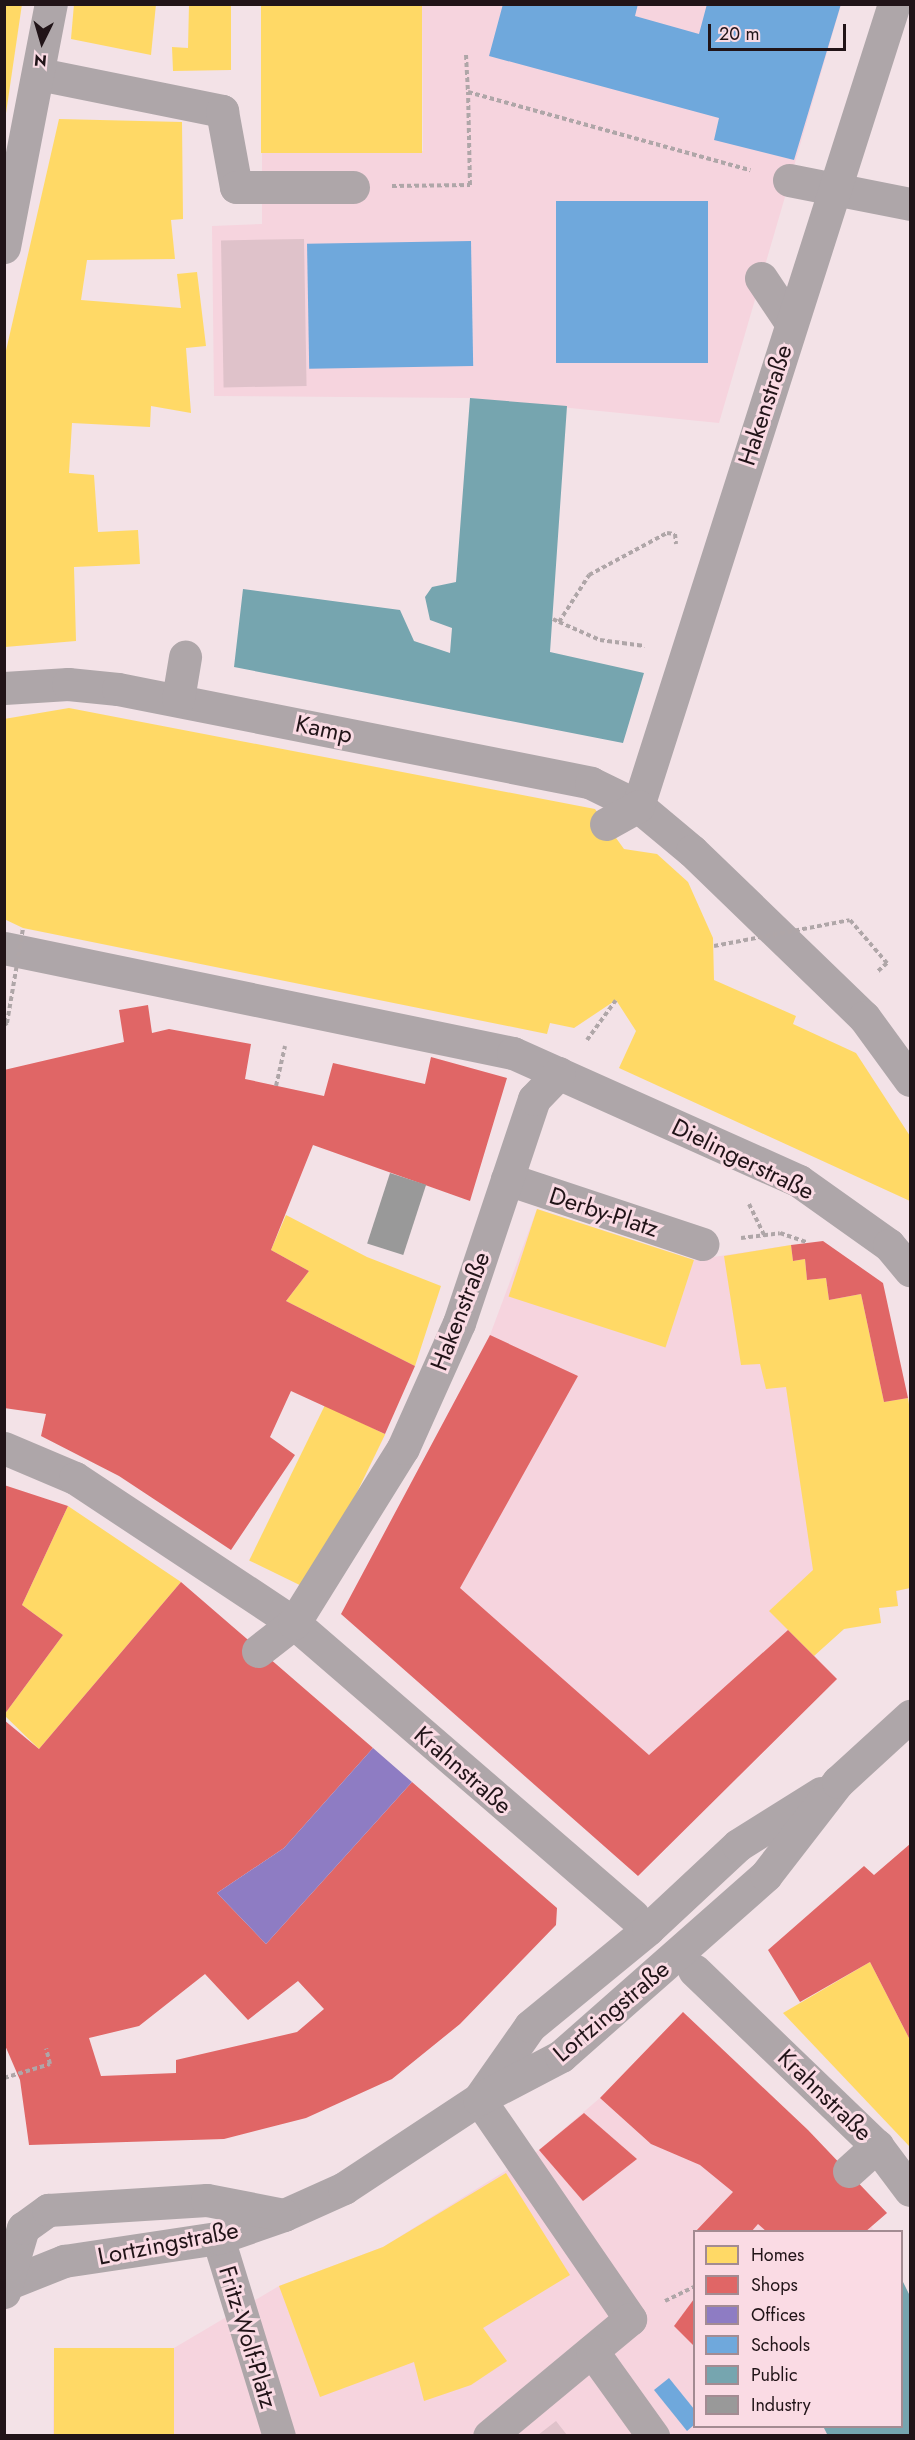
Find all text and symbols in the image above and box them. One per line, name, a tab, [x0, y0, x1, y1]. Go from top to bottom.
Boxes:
north arrow	[12, 12, 72, 72]
scale bar	[711, 12, 849, 50]
text: 20 m	[719, 21, 759, 47]
text: N	[33, 48, 48, 72]
street label: Hakenstraße	[732, 341, 798, 469]
street label: Kamp	[293, 709, 355, 749]
street label: Dielingerstraße	[667, 1112, 819, 1206]
street label: Derby-Platz	[546, 1181, 662, 1243]
street label: Hakenstraße	[424, 1247, 496, 1375]
street label: Krahnstraße	[408, 1720, 518, 1820]
street label: Lortzingstraße	[547, 1954, 675, 2068]
street label: Krahnstraße	[772, 2043, 878, 2147]
street label: Lortzingstraße	[95, 2215, 241, 2271]
legend	[693, 2230, 903, 2428]
text: Homes	[751, 2242, 804, 2268]
street label: Fritz-Wolf-Platz	[213, 2262, 283, 2412]
text: Shops	[751, 2272, 798, 2298]
text: Offices	[751, 2302, 805, 2328]
text: Schools	[751, 2332, 810, 2358]
text: Public	[751, 2362, 798, 2388]
text: Industry	[751, 2392, 811, 2418]

